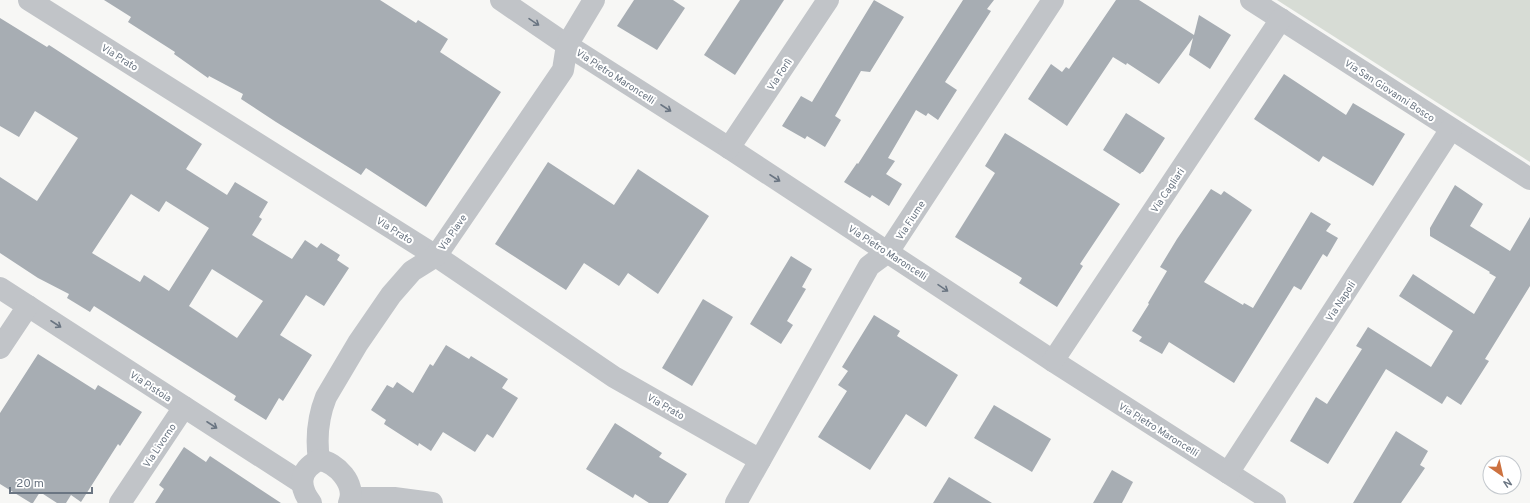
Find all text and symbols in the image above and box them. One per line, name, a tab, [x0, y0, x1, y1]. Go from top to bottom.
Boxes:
one-way arrow	[528, 18, 539, 26]
street label: Via Prato	[98, 42, 140, 75]
street label: Via Pietro Maroncelli	[573, 47, 657, 108]
street label: Via Forlì	[765, 56, 796, 93]
street label: Via San Giovanni Bosco	[1342, 57, 1437, 126]
one-way arrow	[660, 104, 671, 112]
street label: Via Cagliari	[1149, 166, 1188, 216]
one-way arrow	[770, 174, 781, 183]
street label: Via Fiume	[894, 199, 929, 243]
street label: Via Piave	[436, 212, 470, 253]
street label: Via Prato	[373, 215, 415, 248]
street label: Via Pietro Maroncelli	[845, 223, 929, 284]
street label: Via Napoli	[1323, 279, 1359, 324]
one-way arrow	[937, 284, 948, 292]
one-way arrow	[50, 320, 61, 328]
street label: Via Pistoia	[127, 369, 174, 406]
street label: Via Prato	[644, 391, 687, 423]
street label: Via Pietro Maroncelli	[1116, 400, 1201, 460]
street label: Via Livorno	[141, 421, 180, 470]
one-way arrow	[206, 421, 217, 429]
north arrow	[1482, 455, 1522, 495]
scale bar	[10, 469, 92, 495]
text: N	[1500, 474, 1514, 490]
text: 20 m	[16, 476, 44, 492]

